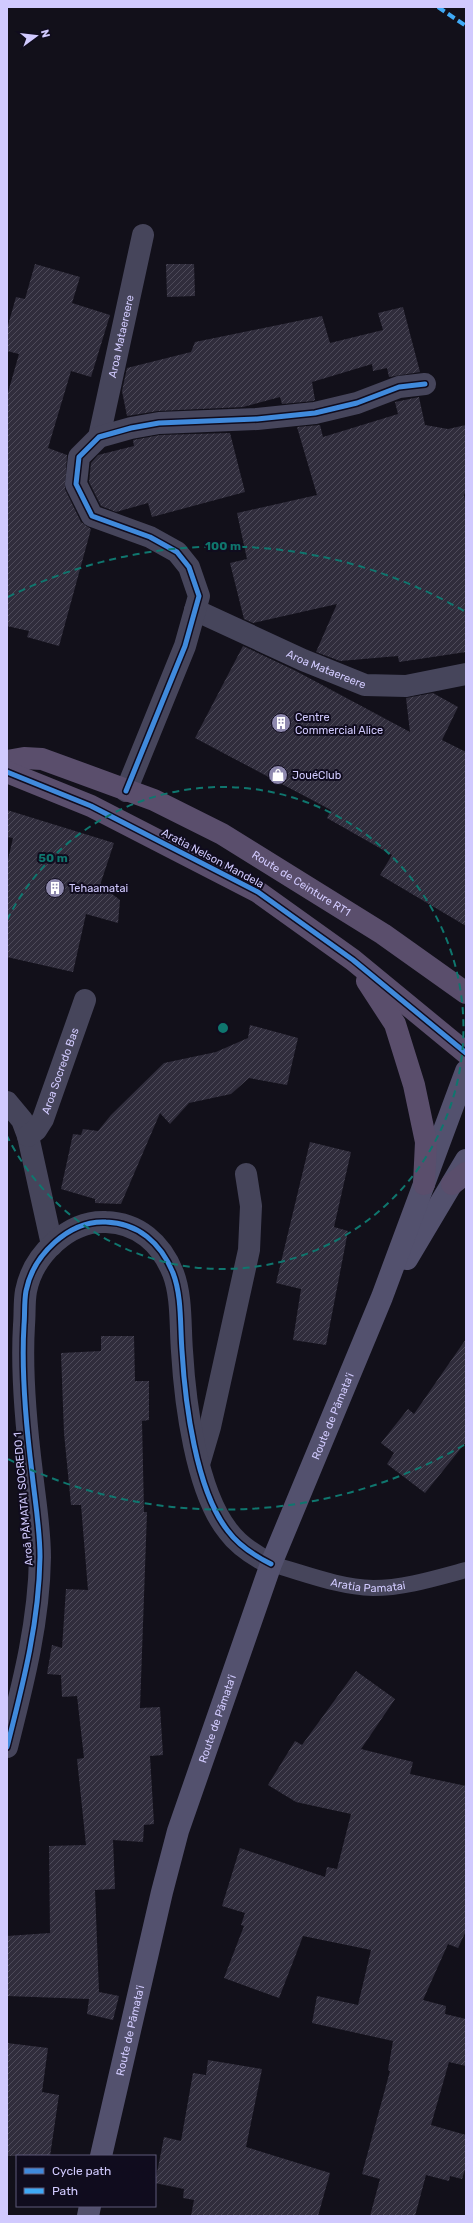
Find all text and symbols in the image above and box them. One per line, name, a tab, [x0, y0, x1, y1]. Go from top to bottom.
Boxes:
north arrow	[16, 16, 56, 56]
text: N	[38, 28, 53, 39]
street label: Aroa Mataereere	[106, 294, 137, 379]
text: 100 m	[205, 539, 241, 553]
street label: Aroa Mataereere	[284, 647, 368, 692]
place label: Centre Commercial Alice	[295, 711, 383, 737]
building icon: Centre Commercial Alice	[270, 712, 292, 734]
shop icon: JouéClub	[267, 764, 289, 786]
place label: JouéClub	[292, 769, 341, 782]
street label: Aratia Nelson Mandela	[159, 826, 266, 891]
street label: Route de Ceinture RT1	[249, 848, 353, 919]
text: 50 m	[38, 851, 68, 865]
building icon: Tehaamatai	[44, 877, 66, 899]
place label: Tehaamatai	[69, 882, 128, 895]
centre of rings	[216, 1021, 230, 1035]
street label: Aroa Socredo Bas	[39, 1026, 82, 1116]
street label: Route de Pāmata'i	[309, 1371, 357, 1462]
street label: Aroā PĀMATA'I SOCREDO 1	[11, 1432, 36, 1566]
street label: Aratia Pamatai	[329, 1576, 406, 1595]
street label: Route de Pāmata'i	[196, 1673, 239, 1765]
street label: Route de Pāmata'i	[114, 1984, 147, 2077]
legend	[16, 2155, 156, 2207]
text: Cycle path	[52, 2164, 111, 2178]
text: Path	[52, 2184, 78, 2198]

